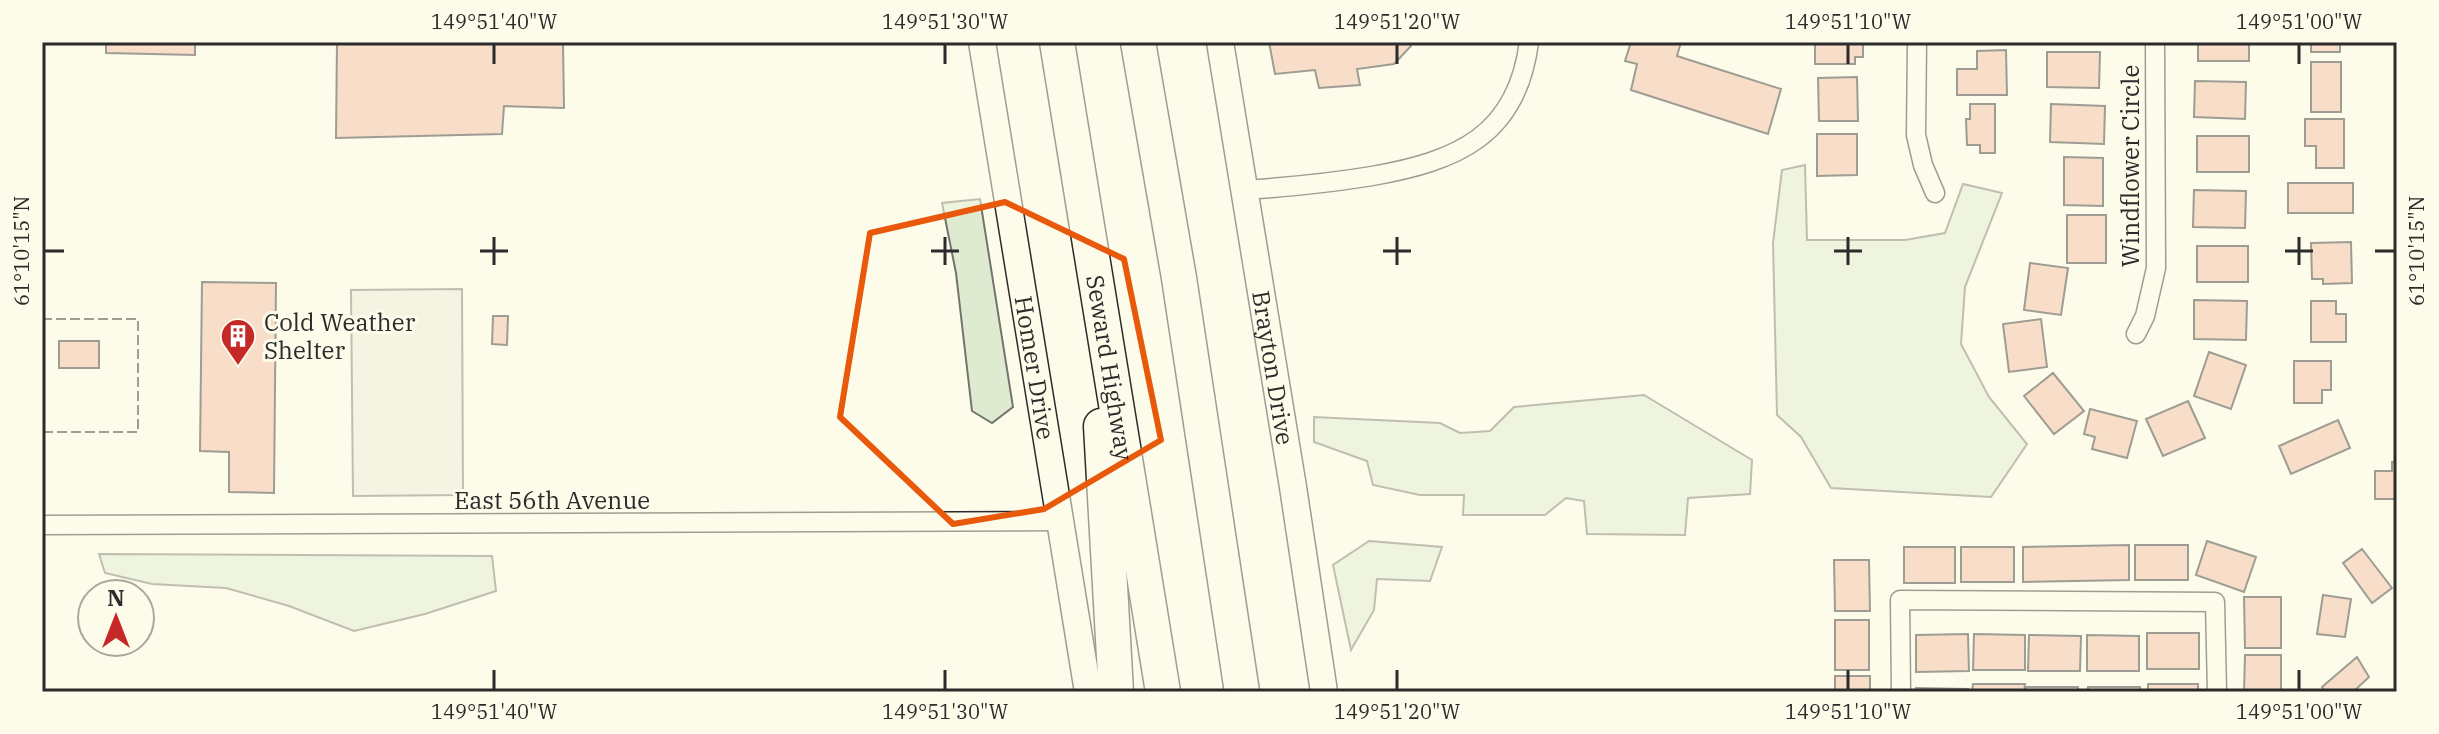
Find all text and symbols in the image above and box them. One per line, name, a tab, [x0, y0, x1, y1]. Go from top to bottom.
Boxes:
text: 149°51'40"W	[431, 8, 557, 35]
text: 149°51'30"W	[882, 8, 1008, 35]
text: 149°51'20"W	[1334, 8, 1460, 35]
text: 149°51'10"W	[1785, 8, 1911, 35]
text: 149°51'00"W	[2236, 8, 2362, 35]
street label: Windflower Circle	[2114, 65, 2146, 267]
text: 61°10'15"N	[8, 196, 35, 306]
text: 61°10'15"N	[2403, 196, 2430, 306]
street label: Seward Highway	[1079, 272, 1141, 463]
street label: Brayton Drive	[1245, 288, 1302, 447]
street label: Homer Drive	[1008, 294, 1063, 442]
place label: Cold Weather Shelter	[264, 306, 416, 366]
building icon: Cold Weather Shelter	[219, 317, 257, 367]
street label: East 56th Avenue	[454, 484, 650, 516]
north arrow	[76, 578, 156, 658]
text: N	[107, 583, 125, 612]
text: 149°51'40"W	[431, 698, 557, 725]
text: 149°51'30"W	[882, 698, 1008, 725]
text: 149°51'20"W	[1334, 698, 1460, 725]
text: 149°51'10"W	[1785, 698, 1911, 725]
text: 149°51'00"W	[2236, 698, 2362, 725]

